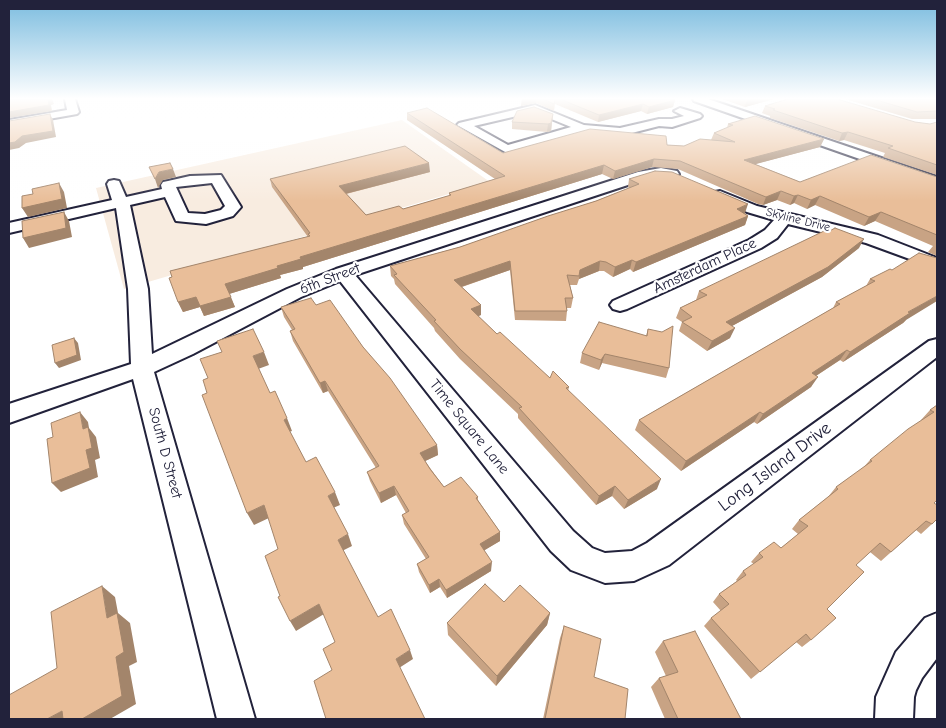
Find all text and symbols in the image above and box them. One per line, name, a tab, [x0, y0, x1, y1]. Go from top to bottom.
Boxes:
street label: Skyline Drive	[764, 205, 832, 235]
street label: Amsterdam Place	[651, 234, 759, 298]
street label: 6th Street	[297, 259, 363, 299]
street label: Time Square Lane	[425, 376, 513, 478]
street label: South D Street	[144, 406, 186, 500]
street label: Long Island Drive	[714, 418, 836, 516]

